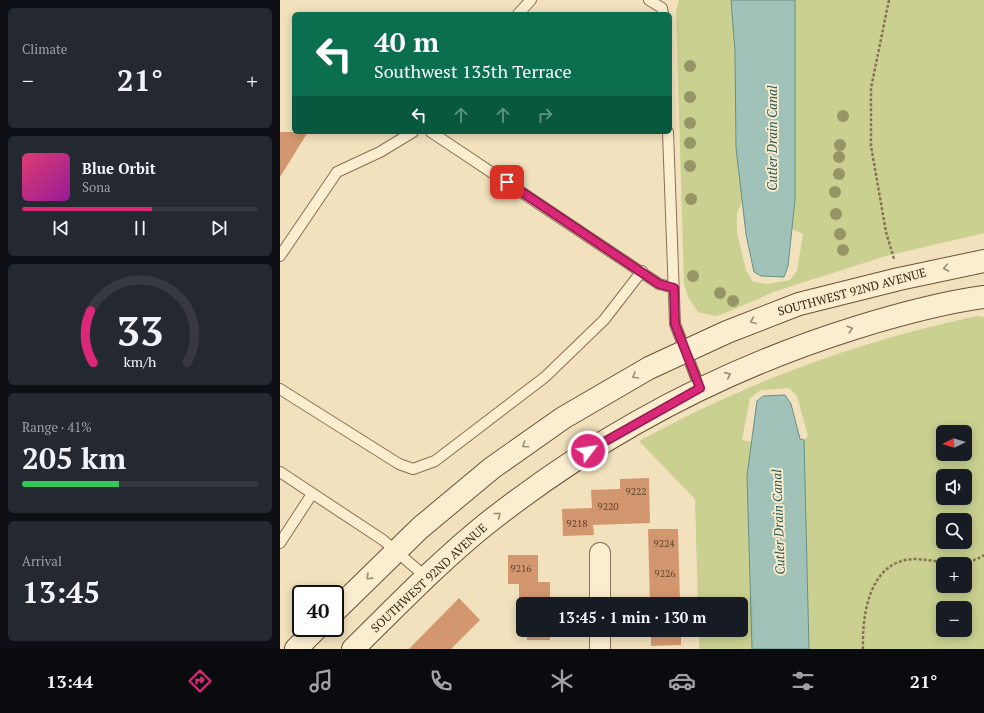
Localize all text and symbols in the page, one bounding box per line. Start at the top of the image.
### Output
text: 40 m [374,23,439,60]
icon: left [308,28,360,80]
text: Climate [22,40,67,58]
text: Southwest 135th Terrace [374,59,571,83]
text: 21° [117,60,163,100]
text: − [22,66,34,95]
text: + [246,66,258,95]
water label: Cutler Drain Canal [763,85,781,191]
icon: left [408,104,430,126]
icon: ahead [450,104,472,126]
icon: ahead [492,104,514,126]
icon: right [534,104,556,126]
text: Blue Orbit [82,158,156,178]
pin [490,165,524,199]
icon: arrive [496,171,518,193]
text: Sona [82,178,110,196]
icon: previous [50,217,72,239]
icon: pause [129,217,151,239]
icon: next [208,217,230,239]
one-way arrow [943,263,949,272]
street label: SOUTHWEST 92ND AVENUE [776,264,928,319]
text: 33 [116,302,164,357]
one-way arrow [750,316,758,324]
one-way arrow [846,325,853,334]
text: km/h [124,351,157,370]
one-way arrow [632,371,639,378]
one-way arrow [724,372,731,380]
text: Range · 41% [22,418,92,436]
north arrow [936,425,972,461]
map controls [936,425,972,637]
position arrow [567,430,609,472]
text: 205 km [22,438,126,478]
one-way arrow [522,440,529,448]
water label: Cutler Drain Canal [767,469,789,575]
button: sound [936,469,972,505]
house number: 9222 [625,485,647,498]
house number: 9220 [597,500,619,513]
one-way arrow [494,513,501,520]
button: search [936,513,972,549]
house number: 9218 [566,517,588,530]
street label: SOUTHWEST 92ND AVENUE [367,520,490,635]
house number: 9224 [653,537,675,550]
text: Arrival [22,552,62,570]
button: + [936,557,972,593]
house number: 9216 [510,562,532,575]
house number: 9226 [654,567,676,580]
text: 13:45 [22,572,100,612]
one-way arrow [366,572,374,580]
speed limit sign: 40 [292,585,344,637]
button: − [936,601,972,637]
text: 13:45 · 1 min · 130 m [558,607,706,627]
icon: directions [186,667,214,695]
icon: music [307,667,335,695]
icon: phone [427,667,455,695]
icon: climate [548,667,576,695]
icon: car [668,667,696,695]
icon: filters [789,667,817,695]
text: 13:44 [46,669,93,693]
text: 21° [910,669,938,693]

